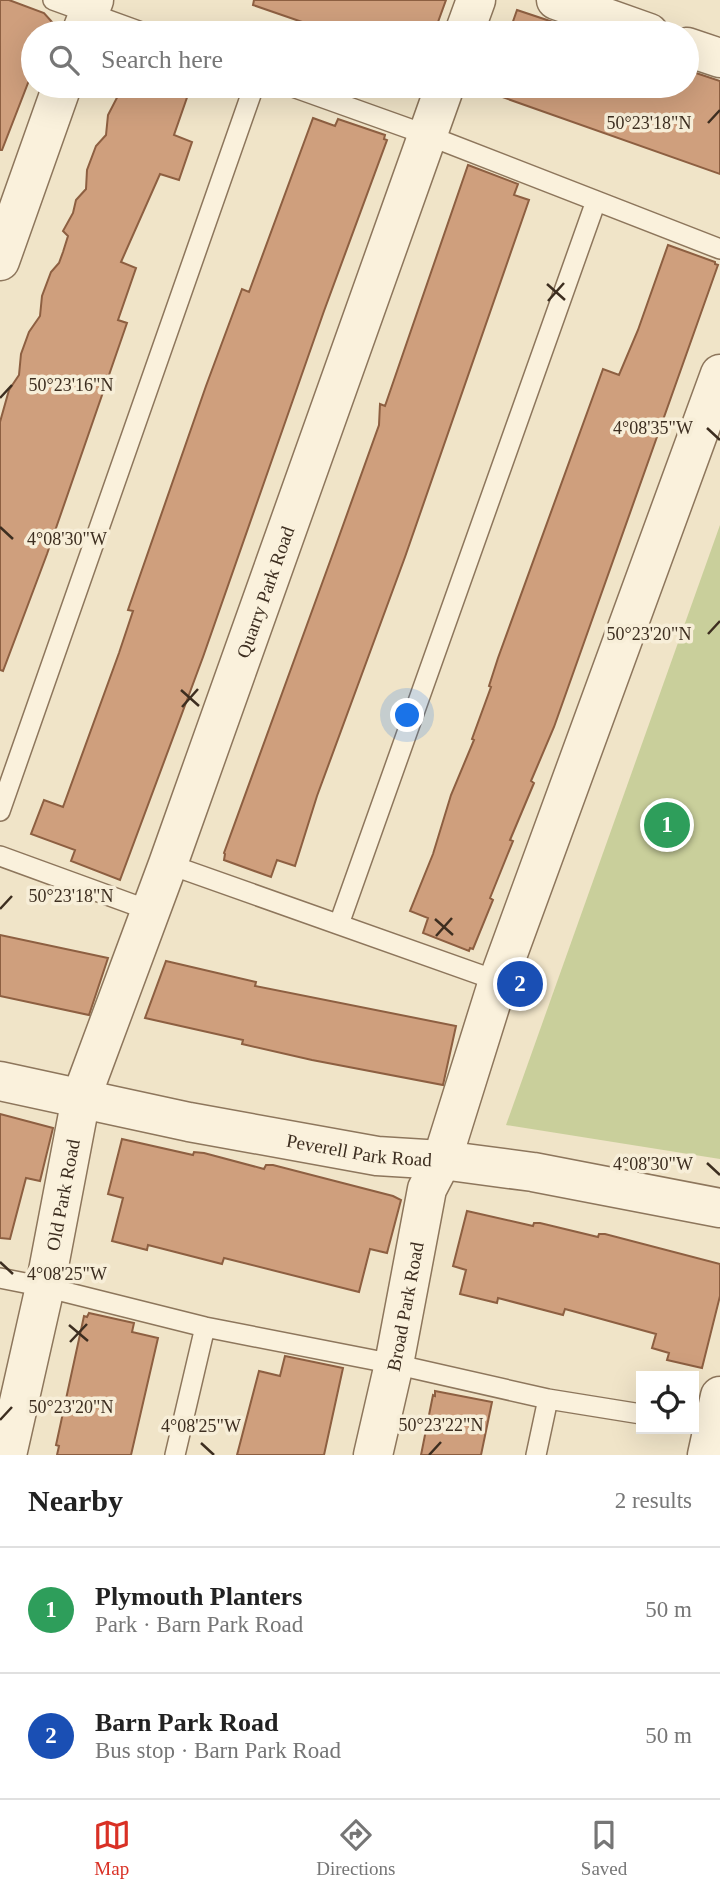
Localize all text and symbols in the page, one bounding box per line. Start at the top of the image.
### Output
search box [21,21,699,98]
icon: search [45,41,83,79]
text: Search here [101,45,223,74]
text: 50°23'18"N [607,113,691,133]
text: 50°23'16"N [29,375,113,395]
text: 4°08'35"W [613,418,693,438]
street label: Quarry Park Road [232,523,298,661]
text: 4°08'30"W [27,529,107,549]
text: 50°23'20"N [607,624,691,644]
your location [390,698,424,732]
pin: 1 [644,799,690,851]
text: 50°23'18"N [29,886,113,906]
pin: 2 [497,958,543,1010]
street label: Peverell Park Road [285,1129,433,1170]
street label: Old Park Road [42,1137,84,1252]
text: 4°08'30"W [613,1154,693,1174]
street label: Broad Park Road [382,1240,427,1373]
text: 4°08'25"W [27,1264,107,1284]
map controls [636,1371,699,1434]
button: locate [636,1371,699,1434]
text: 50°23'20"N [29,1397,113,1417]
text: 50°23'22"N [399,1415,483,1435]
text: 4°08'25"W [161,1416,241,1436]
text: Nearby [28,1484,123,1517]
text: 2 results [615,1488,692,1513]
text: Plymouth Planters [95,1582,302,1611]
text: 1 [45,1597,57,1622]
text: 50 m [645,1597,692,1622]
text: Park · Barn Park Road [95,1612,303,1637]
text: Barn Park Road [95,1708,278,1737]
text: 2 [45,1723,57,1748]
text: 50 m [645,1723,692,1748]
text: Bus stop · Barn Park Road [95,1738,341,1763]
tab: Map [93,1816,131,1880]
tab: Directions [316,1816,395,1880]
tab: Saved [581,1816,627,1880]

